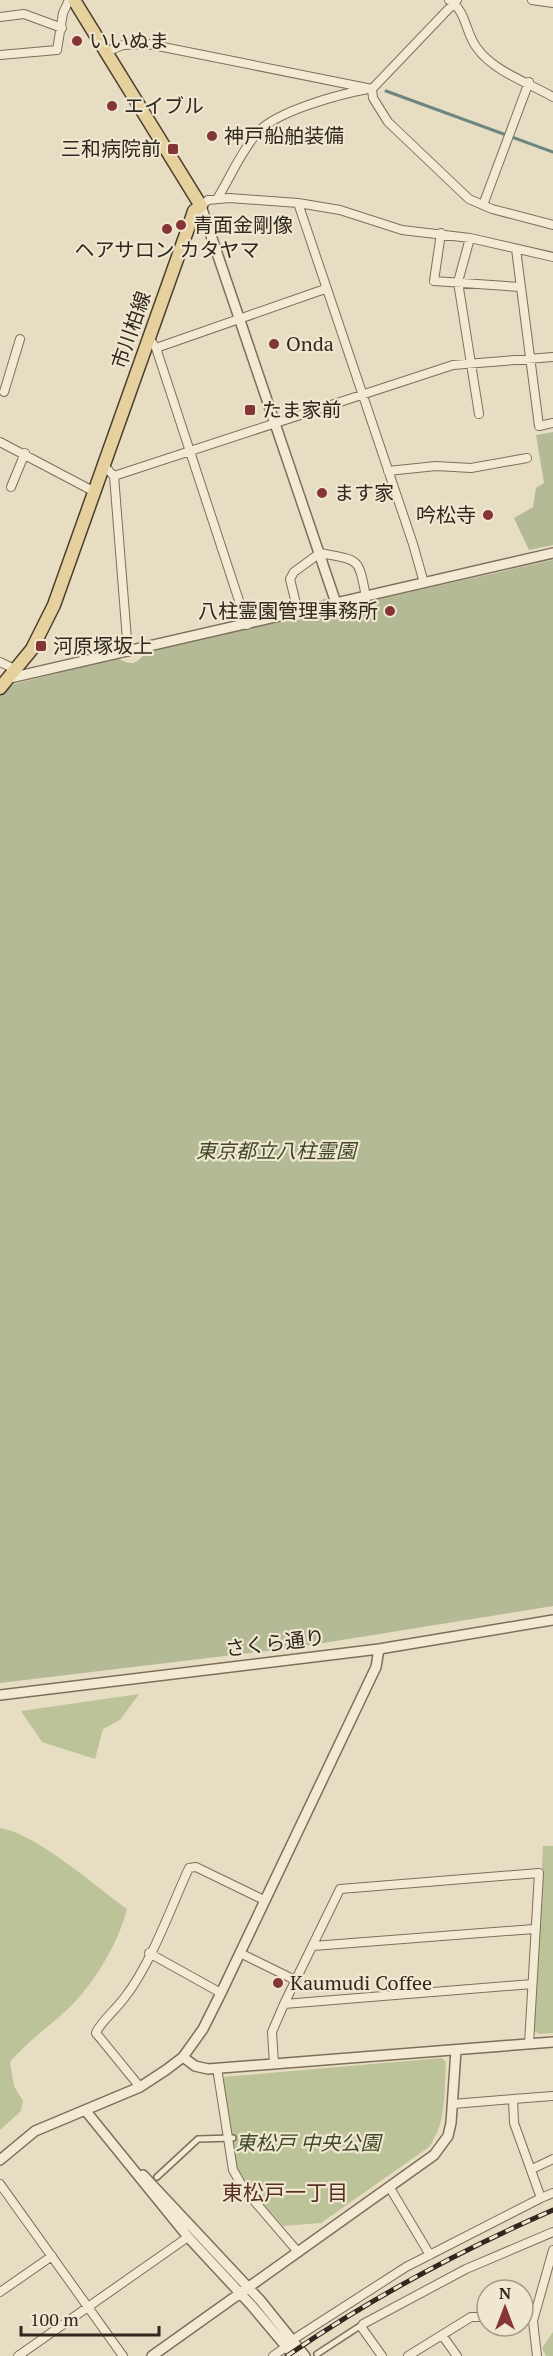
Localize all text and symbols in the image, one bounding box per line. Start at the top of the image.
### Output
place label: いいぬま [89,27,169,54]
marker: いいぬま [70,34,84,48]
place label: エイブル [124,92,204,119]
marker: エイブル [105,99,119,113]
place label: 神戸船舶装備 [224,122,344,149]
marker: 神戸船舶装備 [205,129,219,143]
place label: 三和病院前 [61,135,161,162]
marker: 三和病院前 [166,142,180,156]
place label: 青面金剛像 [193,211,293,238]
marker: 青面金剛像 [174,218,188,232]
marker: ヘアサロン カタヤマ [160,222,174,236]
place label: ヘアサロン カタヤマ [75,236,259,263]
street label: 市川柏線 [105,288,156,372]
place label: Onda [286,330,334,357]
marker: Onda [267,337,281,351]
place label: たま家前 [262,396,341,423]
marker: たま家前 [243,403,257,417]
place label: ます家 [334,479,394,506]
marker: ます家 [315,486,329,500]
place label: 吟松寺 [416,501,476,528]
marker: 吟松寺 [481,508,495,522]
place label: 八柱霊園管理事務所 [198,597,378,624]
marker: 八柱霊園管理事務所 [383,604,397,618]
place label: 河原塚坂上 [53,632,153,659]
marker: 河原塚坂上 [34,639,48,653]
park label: 東京都立八柱霊園 [196,1137,359,1164]
street label: さくら通り [224,1623,326,1662]
place label: Kaumudi Coffee [290,1969,432,1996]
marker: Kaumudi Coffee [271,1976,285,1990]
park label: 東松戸 中央公園 [236,2129,383,2156]
district label: 東松戸一丁目 [222,2178,348,2206]
north arrow [475,2278,535,2338]
text: N [499,2282,511,2304]
scale bar [21,2299,159,2337]
text: 100 m [30,2307,79,2331]

